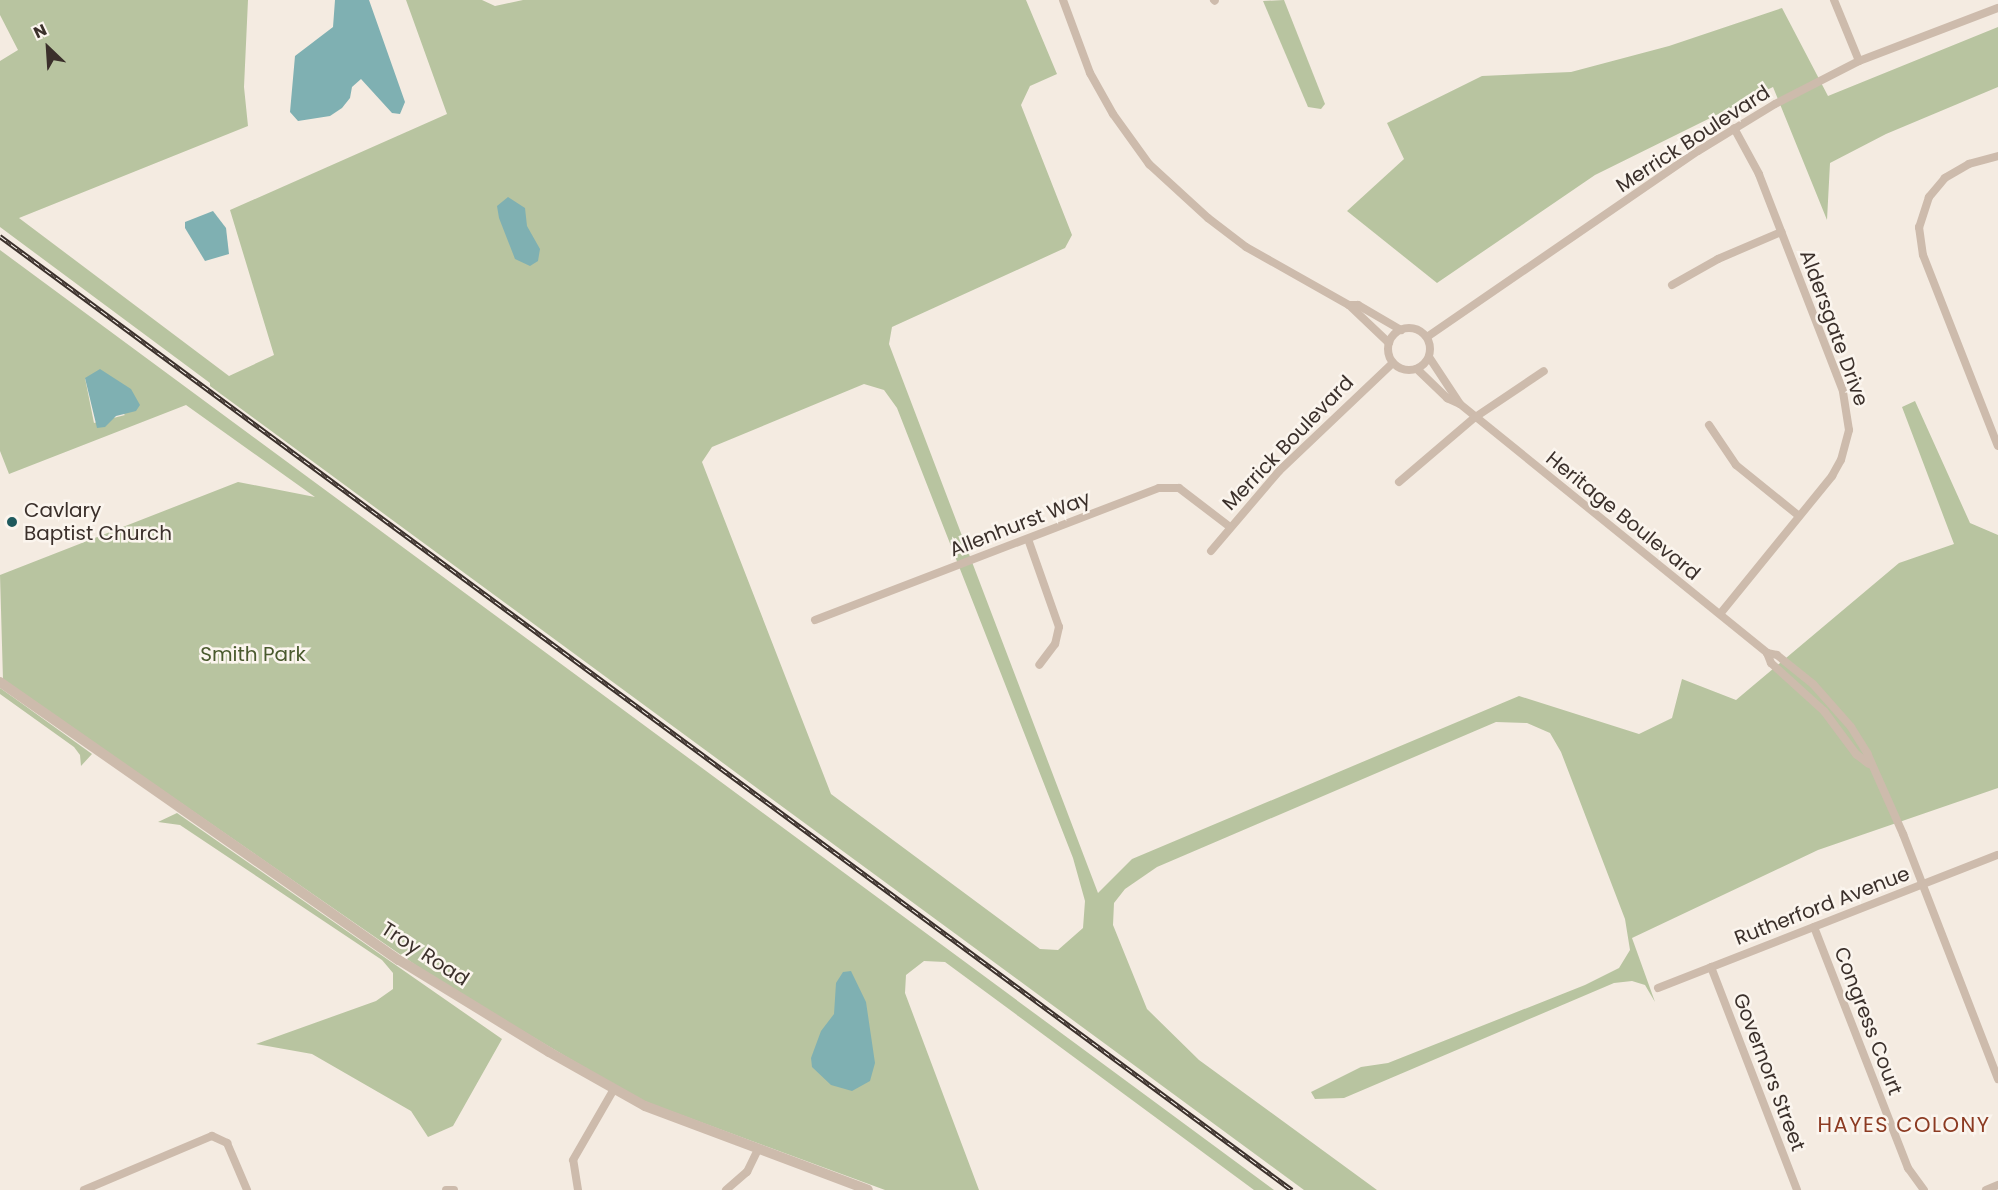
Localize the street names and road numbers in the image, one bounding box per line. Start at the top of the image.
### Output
street label: Merrick Boulevard [1612,80,1774,198]
street label: Aldersgate Drive [1795,247,1873,409]
street label: Merrick Boulevard [1217,371,1359,515]
street label: Heritage Boulevard [1541,446,1705,586]
street label: Allenhurst Way [946,486,1094,562]
street label: Rutherford Avenue [1731,862,1913,950]
street label: Troy Road [377,917,473,991]
street label: Congress Court [1829,944,1907,1098]
street label: Governors Street [1728,990,1810,1154]

